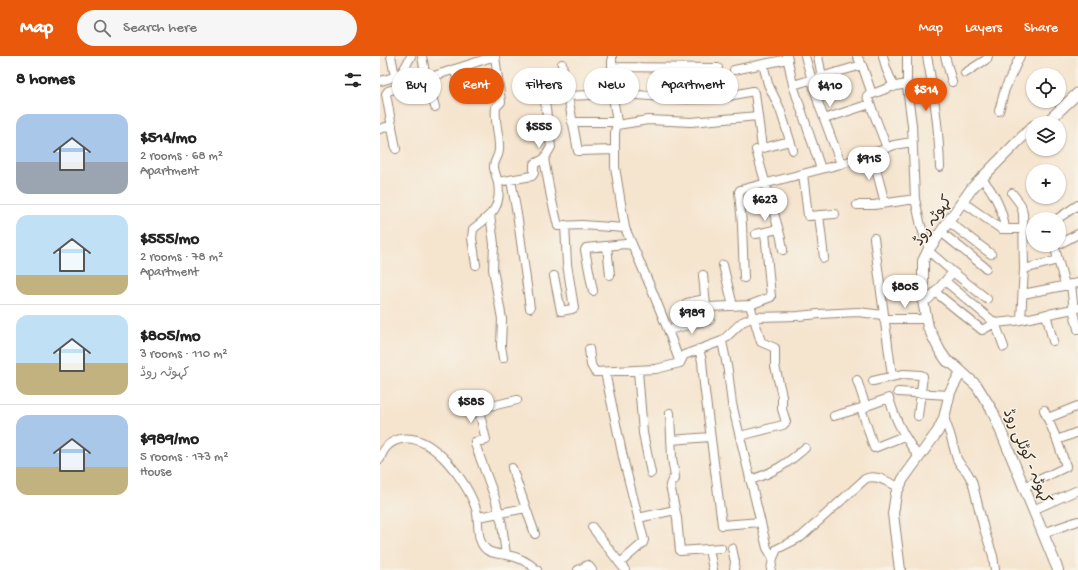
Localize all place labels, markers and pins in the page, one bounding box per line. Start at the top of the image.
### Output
pin: $410 [806,74,854,108]
pin: $514 [902,78,950,112]
pin: $555 [515,115,563,149]
pin: $915 [845,147,893,181]
pin: $623 [741,188,789,222]
pin: $805 [881,275,929,309]
pin: $989 [668,301,716,335]
pin: $585 [447,390,495,424]

